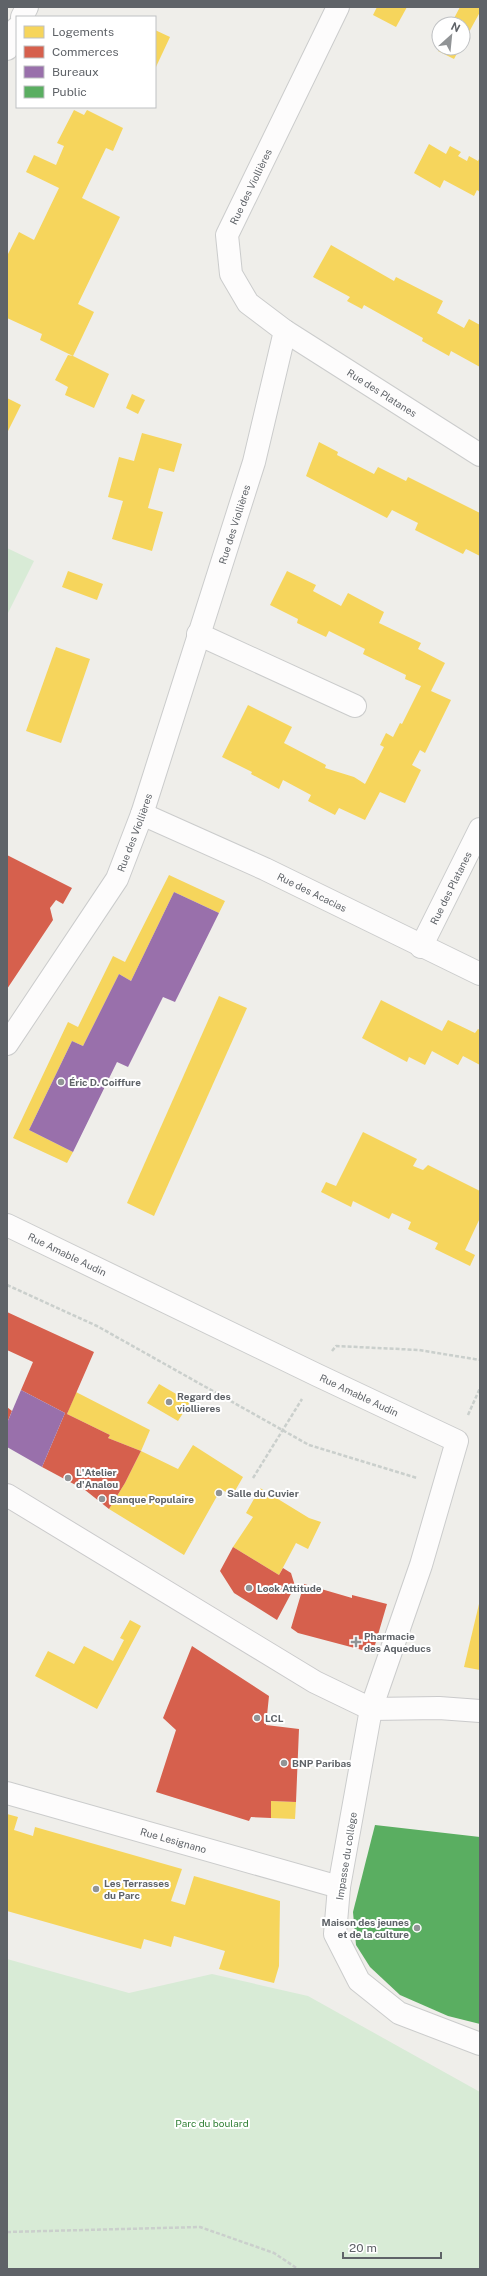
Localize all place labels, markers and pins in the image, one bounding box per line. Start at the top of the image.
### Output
place label: Éric D. Coiffure [69,1076,141,1088]
marker: Éric D. Coiffure [56,1077,66,1087]
place label: Regard des viollieres [177,1390,231,1414]
marker: Regard des viollieres [164,1397,174,1407]
place label: L'Atelier d'Analou [76,1466,118,1490]
marker: L'Atelier d'Analou [63,1473,73,1483]
place label: Salle du Cuvier [227,1487,299,1499]
marker: Salle du Cuvier [214,1488,224,1498]
place label: Banque Populaire [110,1493,194,1505]
marker: Banque Populaire [97,1494,107,1504]
place label: Look Attitude [257,1582,322,1594]
marker: Look Attitude [244,1583,254,1593]
place label: Pharmacie des Aqueducs [364,1630,431,1654]
marker: Pharmacie des Aqueducs [351,1637,361,1647]
place label: LCL [265,1712,284,1724]
marker: LCL [252,1713,262,1723]
place label: BNP Paribas [292,1757,351,1769]
marker: BNP Paribas [279,1758,289,1768]
place label: Les Terrasses du Parc [104,1877,169,1901]
marker: Les Terrasses du Parc [91,1884,101,1894]
place label: Maison des jeunes et de la culture [322,1916,409,1940]
marker: Maison des jeunes et de la culture [412,1923,422,1933]

